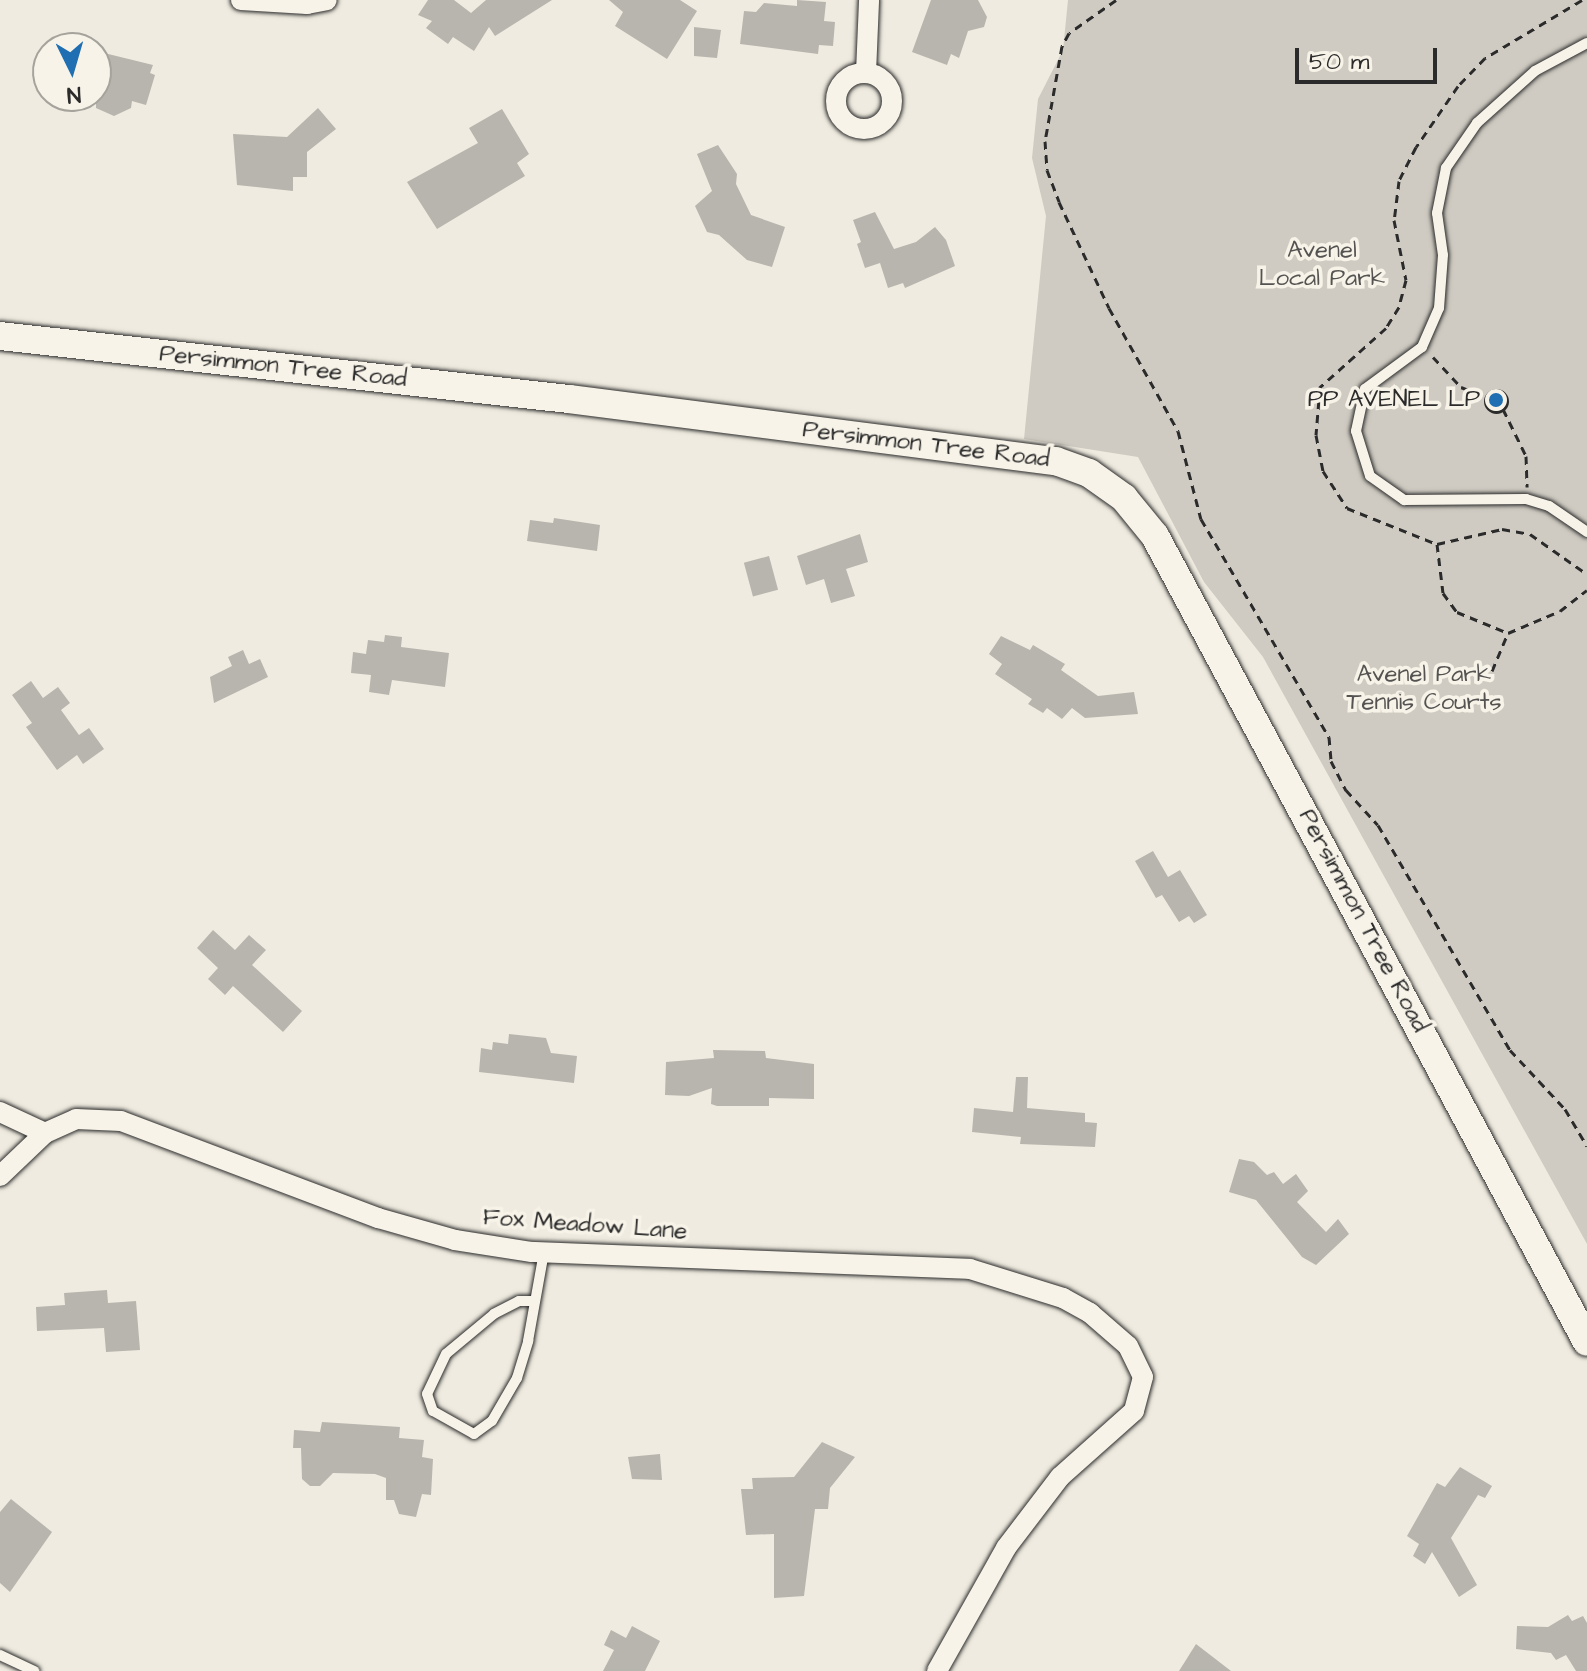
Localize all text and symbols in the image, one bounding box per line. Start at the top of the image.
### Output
north arrow [32,32,112,112]
scale bar [1299,32,1441,82]
text: 50 m [1309,45,1369,79]
text: N [66,78,82,110]
park label: Avenel Local Park [1259,237,1385,293]
street label: Persimmon Tree Road [158,340,408,394]
place label: PP AVENEL LP [1308,386,1480,414]
marker: PP AVENEL LP [1487,391,1505,409]
street label: Persimmon Tree Road [801,416,1051,474]
park label: Avenel Park Tennis Courts [1347,661,1501,717]
street label: Persimmon Tree Road [1292,804,1434,1038]
street label: Fox Meadow Lane [482,1203,688,1247]

